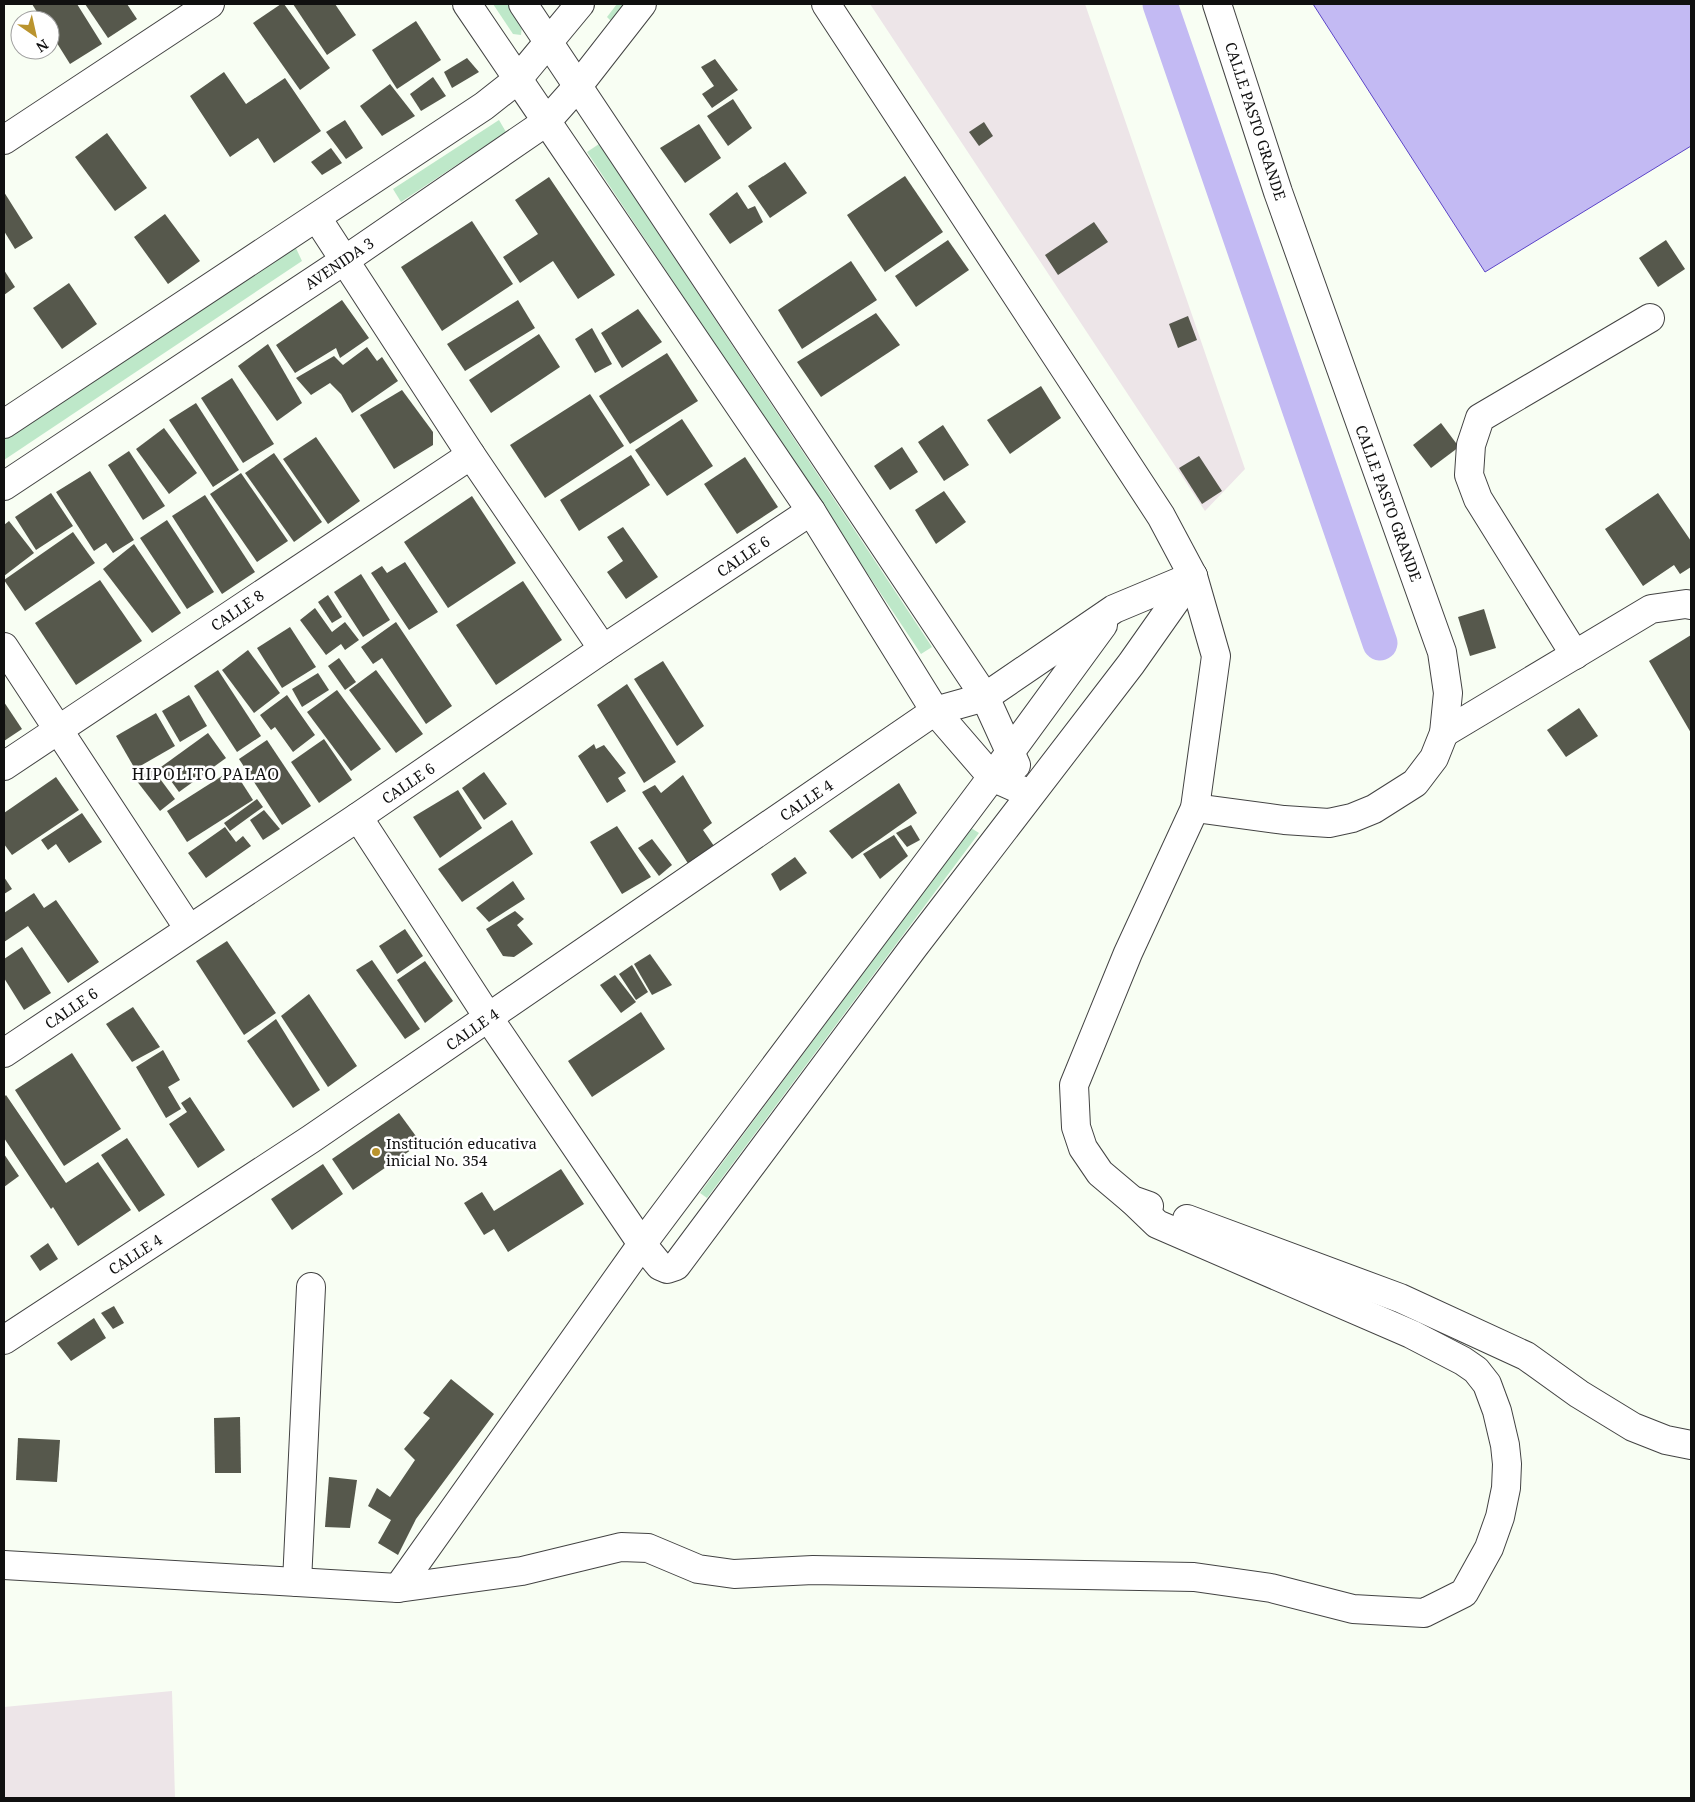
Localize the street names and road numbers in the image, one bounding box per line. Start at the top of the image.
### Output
street label: CALLE PASTO GRANDE [1221,39,1291,203]
street label: AVENIDA 3 [301,233,377,293]
street label: CALLE PASTO GRANDE [1351,422,1427,584]
street label: CALLE 6 [712,531,774,581]
street label: CALLE 8 [206,585,268,635]
street label: CALLE 6 [377,758,439,808]
street label: CALLE 4 [775,775,837,825]
street label: CALLE 6 [40,983,102,1033]
street label: CALLE 4 [442,1003,503,1054]
street label: CALLE 4 [104,1229,166,1279]

